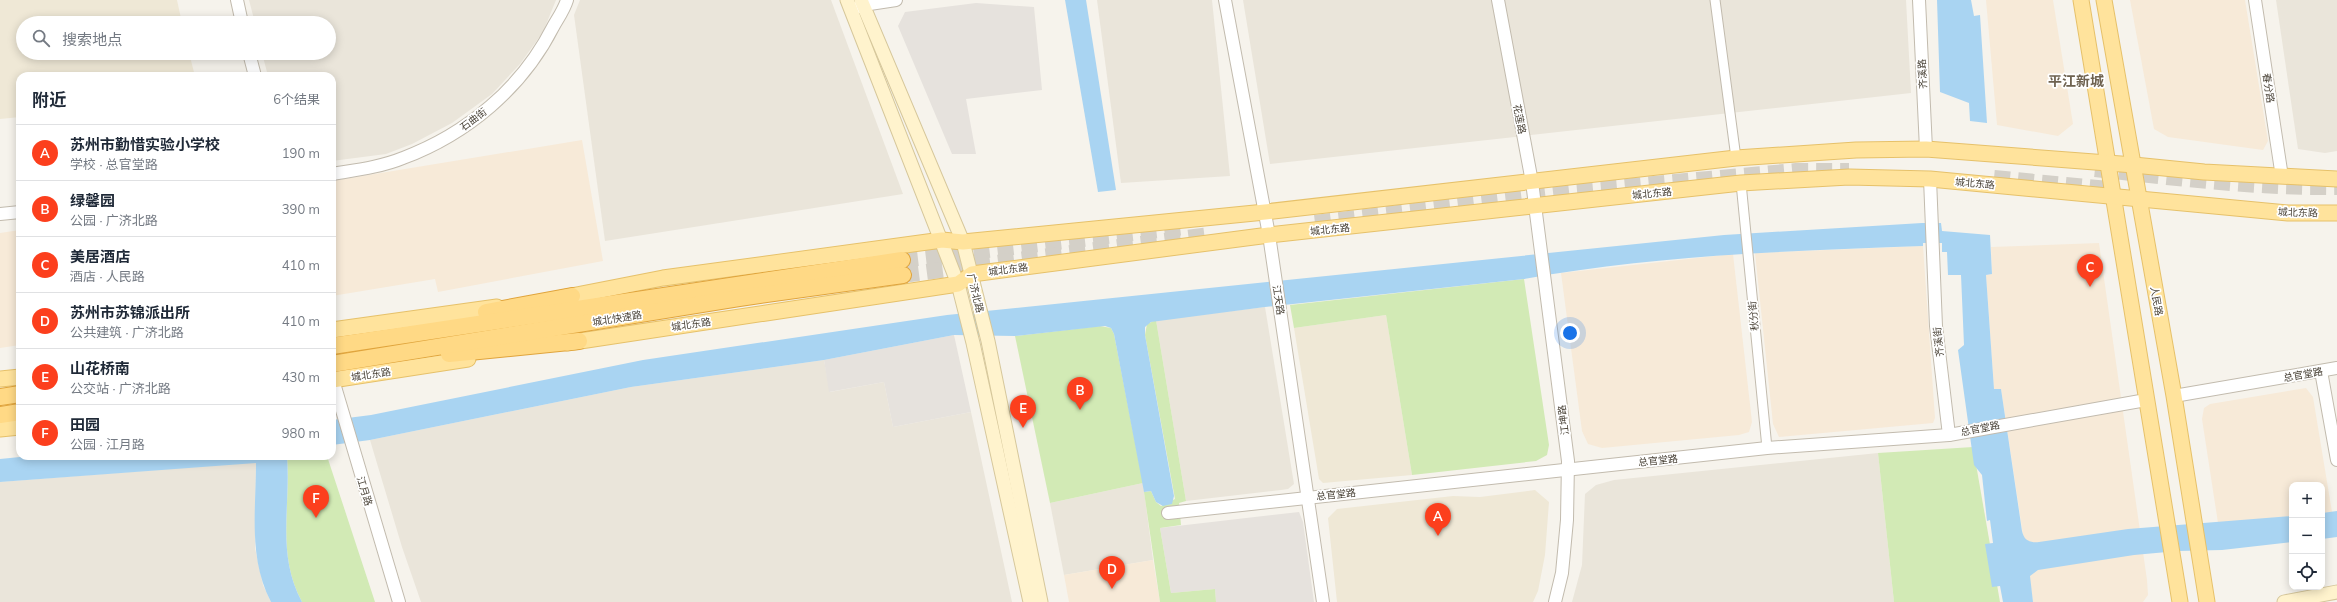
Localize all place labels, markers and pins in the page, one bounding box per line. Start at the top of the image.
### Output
pin: C [2077,254,2103,287]
pin: B [1067,377,1093,410]
pin: E [1010,395,1036,428]
pin: F [303,485,329,518]
pin: A [1425,503,1451,536]
pin: D [1099,556,1125,589]

